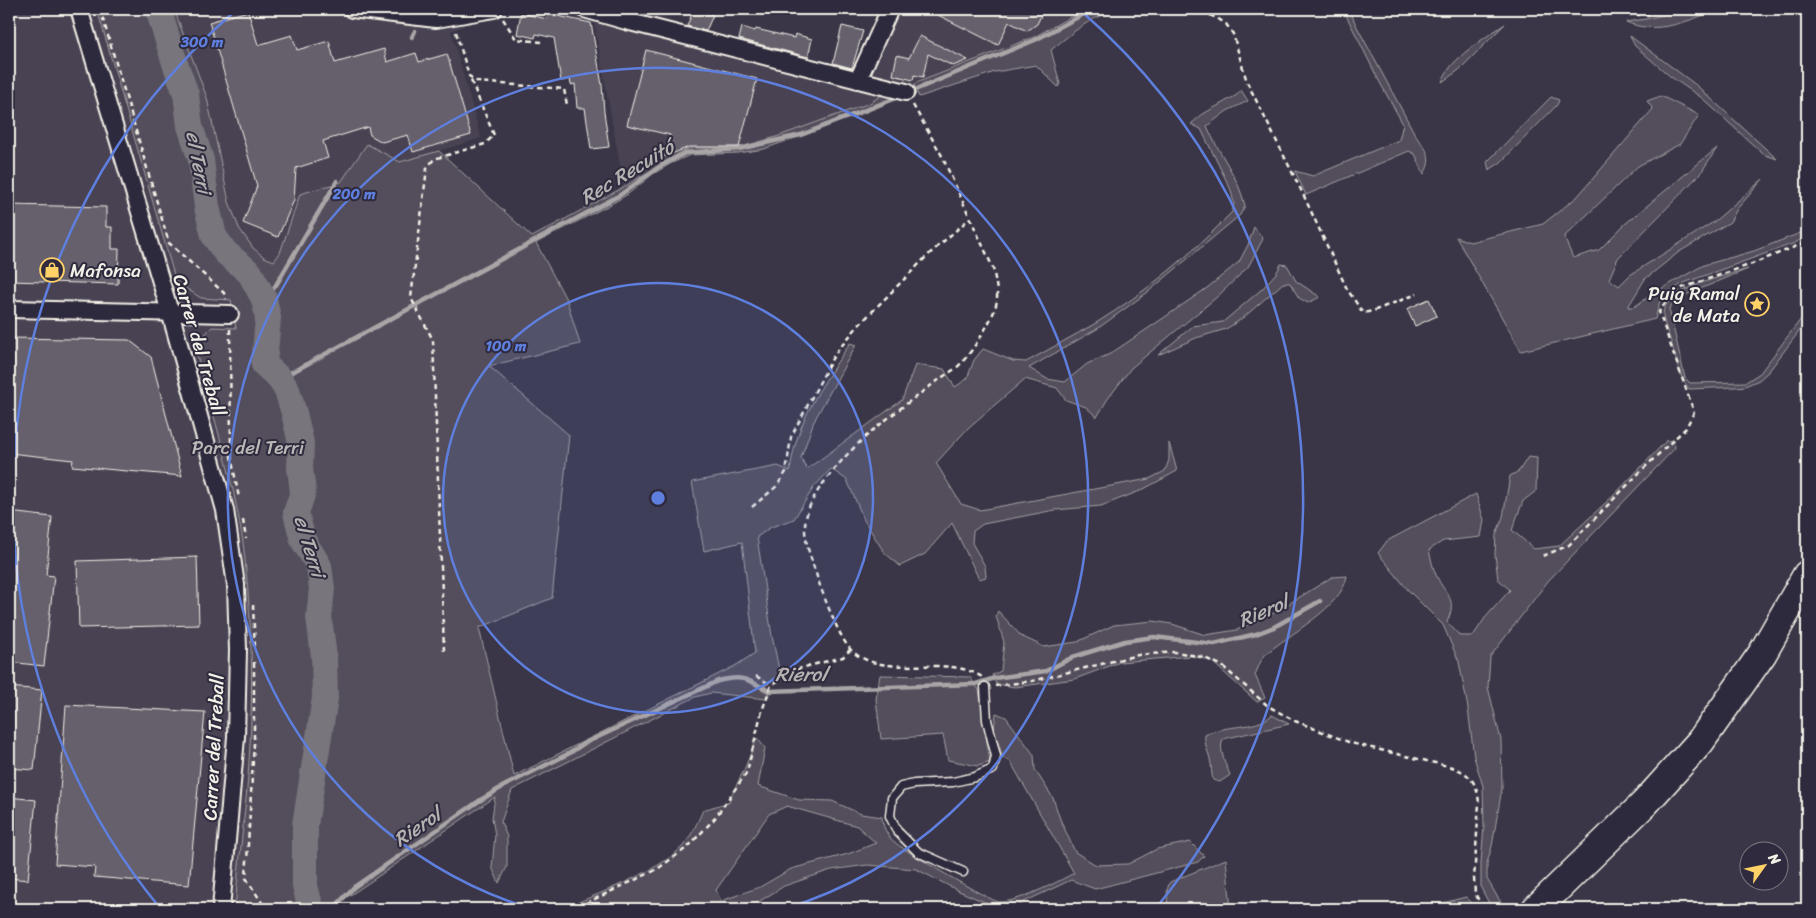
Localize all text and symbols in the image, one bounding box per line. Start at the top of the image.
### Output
text: 300 m [180,29,224,55]
water label: el Terri [175,128,222,200]
water label: Rec Recuitó [573,129,684,214]
text: 200 m [331,181,376,207]
place label: Mafonsa [70,254,141,287]
shop icon: Mafonsa [39,257,65,283]
street label: Carrer del Treball [163,270,236,421]
place label: Puig Ramal de Mata [1648,277,1741,332]
place icon: Puig Ramal de Mata [1744,291,1770,317]
text: 100 m [486,333,527,359]
park label: Parc del Terri [192,431,305,464]
centre of rings [649,489,667,507]
water label: el Terri [284,511,336,585]
water label: Rierol [1233,584,1298,638]
water label: Rierol [775,657,831,692]
street label: Carrer del Treball [193,672,234,821]
water label: Rierol [386,796,452,856]
north arrow [1738,840,1788,890]
text: N [1761,847,1788,870]

